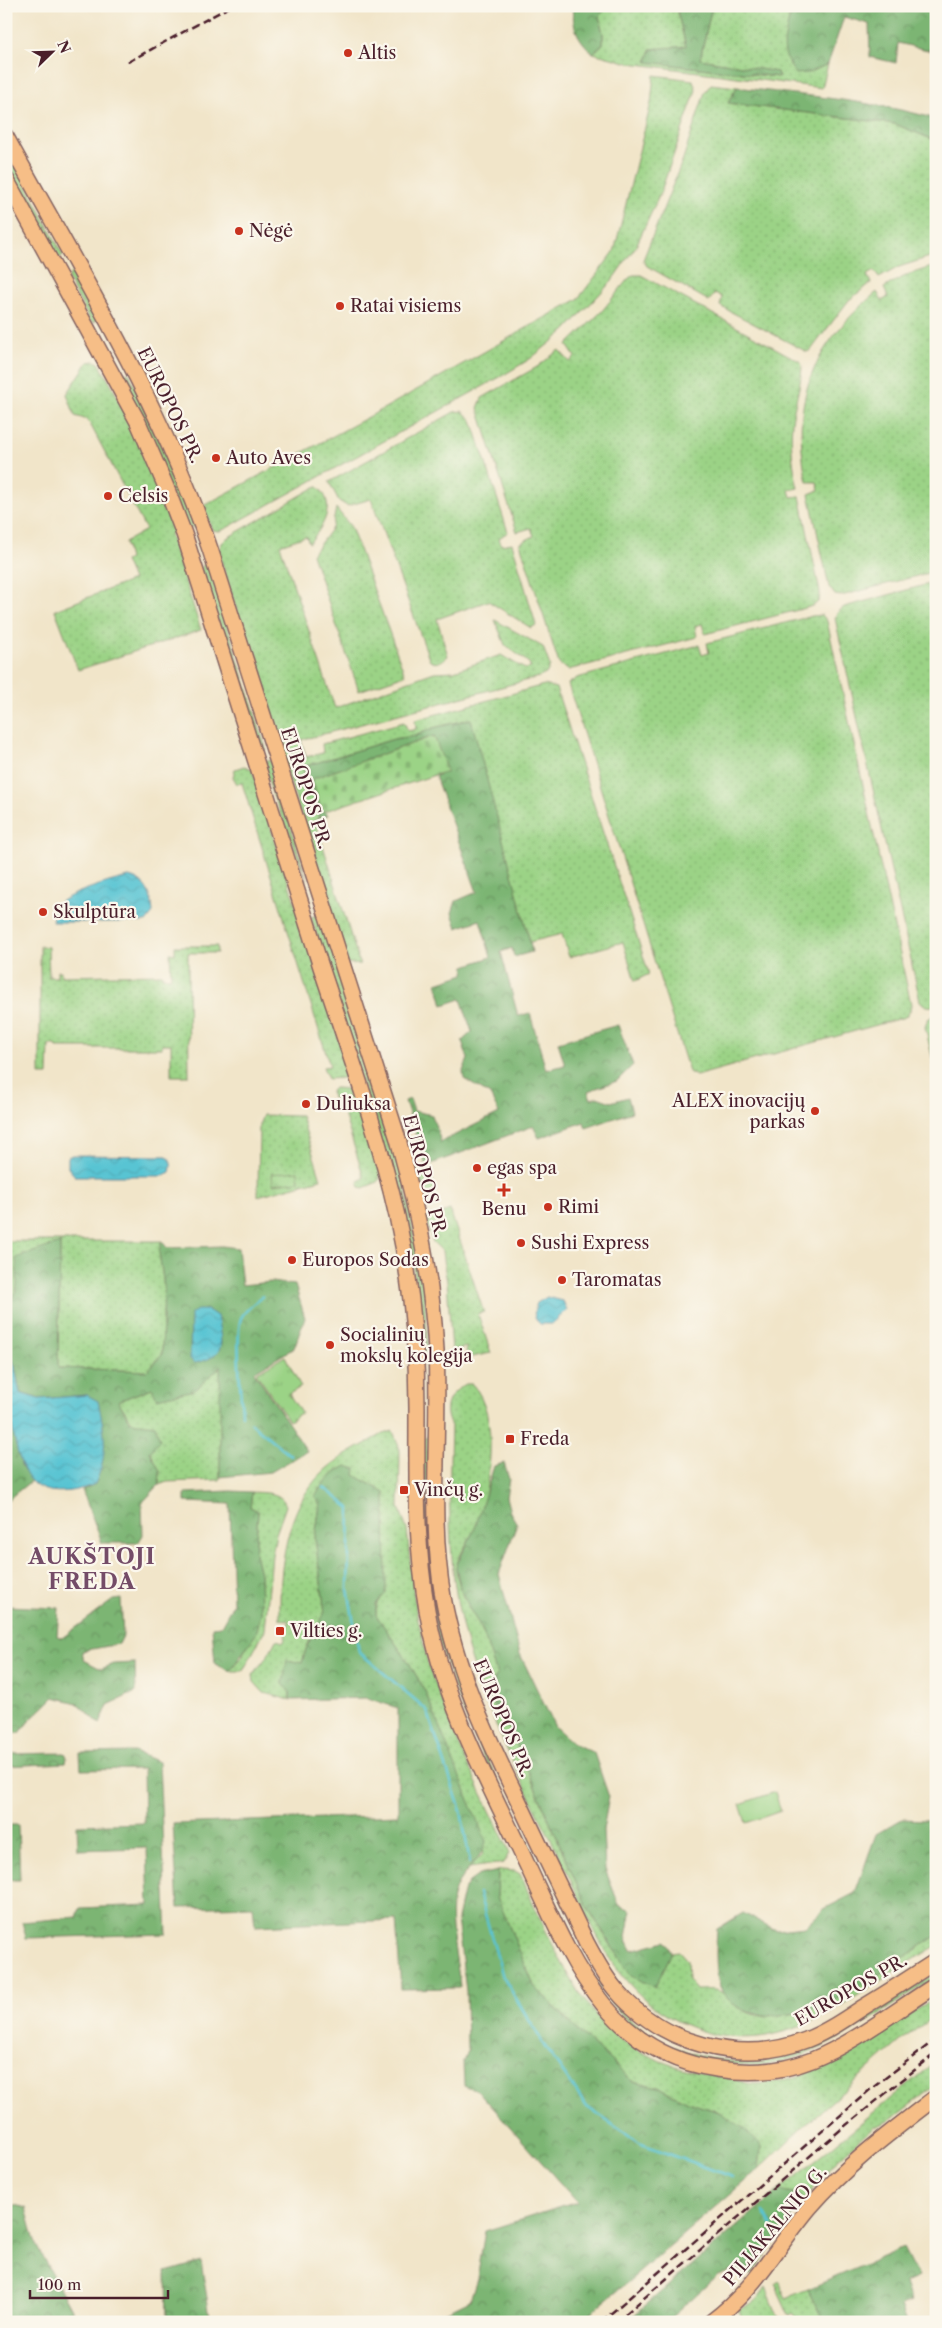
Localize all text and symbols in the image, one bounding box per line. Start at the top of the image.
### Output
north arrow [28,28,78,78]
text: N [53,38,75,56]
place label: Altis [357,42,396,64]
marker: Altis [342,47,354,59]
place label: Nėgė [249,220,293,242]
marker: Nėgė [233,225,245,237]
place label: Ratai visiems [350,295,461,317]
marker: Ratai visiems [334,300,346,312]
street label: EUROPOS PR. [132,343,208,467]
place label: Auto Aves [225,447,311,469]
marker: Auto Aves [210,452,222,464]
place label: Celsis [118,485,168,507]
marker: Celsis [102,490,114,502]
street label: EUROPOS PR. [276,725,336,851]
place label: Skulptūra [53,901,136,923]
marker: Skulptūra [37,906,49,918]
place label: ALEX inovacijų parkas [671,1090,805,1133]
place label: Duliuksa [316,1093,392,1115]
marker: Duliuksa [300,1098,312,1110]
marker: ALEX inovacijų parkas [809,1105,821,1117]
street label: EUROPOS PR. [398,1112,452,1240]
place label: egas spa [487,1157,558,1179]
marker: egas spa [471,1162,483,1174]
marker: Benu [498,1184,510,1196]
place label: Rimi [558,1196,599,1218]
place label: Benu [481,1198,527,1220]
marker: Rimi [542,1201,554,1213]
place label: Sushi Express [531,1232,649,1254]
marker: Sushi Express [515,1237,527,1249]
place label: Europos Sodas [302,1249,429,1271]
marker: Europos Sodas [286,1254,298,1266]
place label: Taromatas [572,1269,662,1291]
marker: Taromatas [556,1274,568,1286]
place label: Socialinių mokslų kolegija [340,1324,473,1367]
marker: Socialinių mokslų kolegija [324,1339,336,1351]
place label: Freda [520,1428,570,1450]
marker: Freda [504,1433,516,1445]
place label: Vinčų g. [413,1479,483,1501]
marker: Vinčų g. [398,1484,410,1496]
district label: AUKŠTOJI FREDA [27,1542,156,1595]
place label: Vilties g. [289,1620,363,1642]
marker: Vilties g. [274,1625,286,1637]
street label: EUROPOS PR. [468,1656,538,1780]
street label: EUROPOS PR. [791,1949,911,2031]
street label: PILIAKALNIO G. [718,2162,832,2290]
scale bar [30,2268,168,2300]
text: 100 m [38,2275,81,2294]

